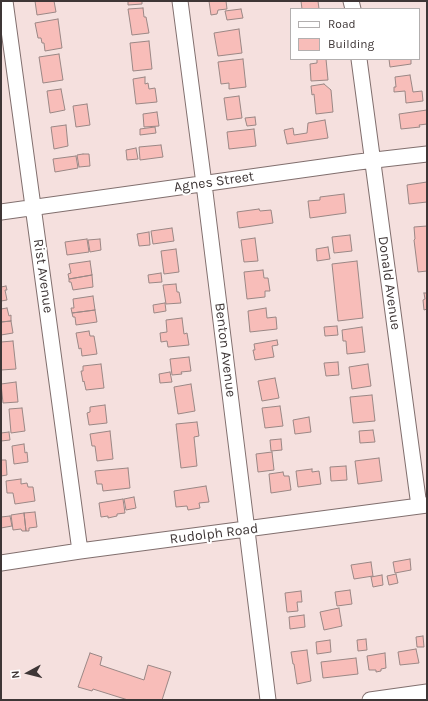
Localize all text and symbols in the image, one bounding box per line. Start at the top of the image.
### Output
legend [290,8,420,60]
text: Road [328,17,356,31]
text: Building [328,37,374,51]
street label: Agnes Street [173,168,255,196]
street label: Donald Avenue [374,235,404,331]
street label: Rist Avenue [29,238,57,314]
street label: Benton Avenue [211,302,239,398]
street label: Rudolph Road [169,520,259,548]
north arrow [8,653,48,693]
text: N [9,670,23,679]

